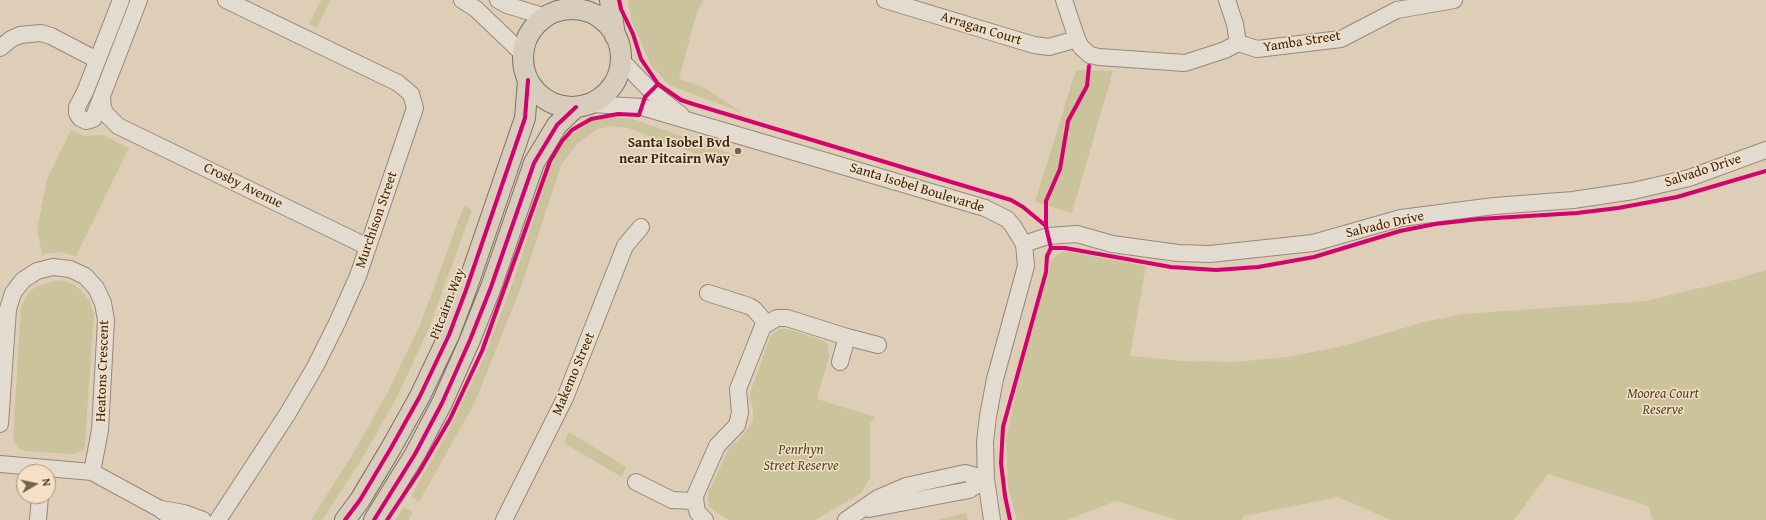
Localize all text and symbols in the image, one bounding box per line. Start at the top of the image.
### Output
street label: Arragan Court [938,9,1024,49]
street label: Yamba Street [1262,28,1342,56]
place label: Santa Isobel Bvd near Pitcairn Way [619,135,730,168]
marker: Santa Isobel Bvd near Pitcairn Way [733,146,743,156]
street label: Salvado Drive [1662,151,1744,191]
street label: Crosby Avenue [201,160,285,212]
street label: Santa Isobel Boulevarde [848,160,986,216]
street label: Murchison Street [353,169,401,271]
street label: Salvado Drive [1344,208,1426,242]
street label: Pitcairn Way [427,266,469,342]
street label: Heatons Crescent [93,320,113,422]
street label: Makemo Street [549,330,599,418]
park label: Moorea Court Reserve [1627,386,1699,418]
park label: Penrhyn Street Reserve [763,442,839,474]
north arrow [16,464,56,504]
text: N [38,477,55,487]

